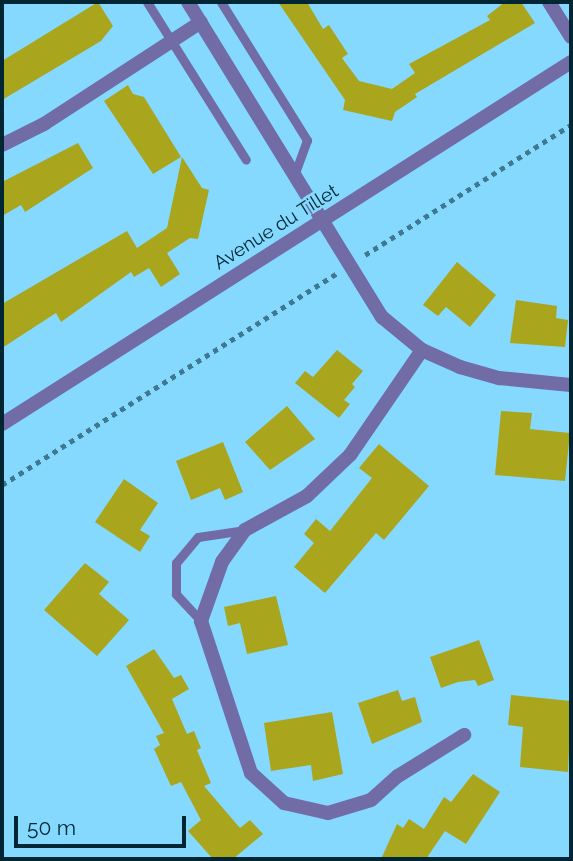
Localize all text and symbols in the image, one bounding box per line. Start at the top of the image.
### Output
street label: Avenue du Tillet [209,179,343,275]
scale bar [18,802,189,846]
text: 50 m [27,815,76,840]

